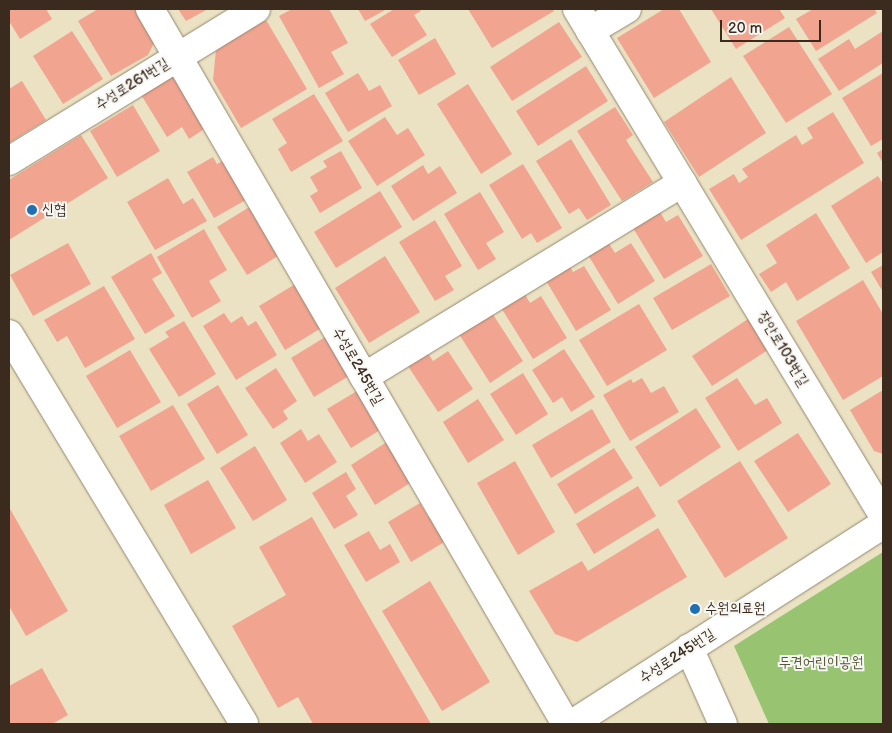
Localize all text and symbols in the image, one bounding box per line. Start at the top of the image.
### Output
scale bar [722,10,823,42]
text: 20 m [728,19,762,38]
street label: 수성로261번길 [92,54,172,114]
place label: 신협 [42,201,66,219]
marker: 신협 [26,204,38,216]
street label: 장안로103번길 [754,308,812,390]
street label: 수성로245번길 [329,324,387,408]
place label: 수원의료원 [705,600,765,618]
marker: 수원의료원 [689,603,701,615]
street label: 수성로245번길 [636,625,718,687]
park label: 두견어린이공원 [779,654,863,672]

